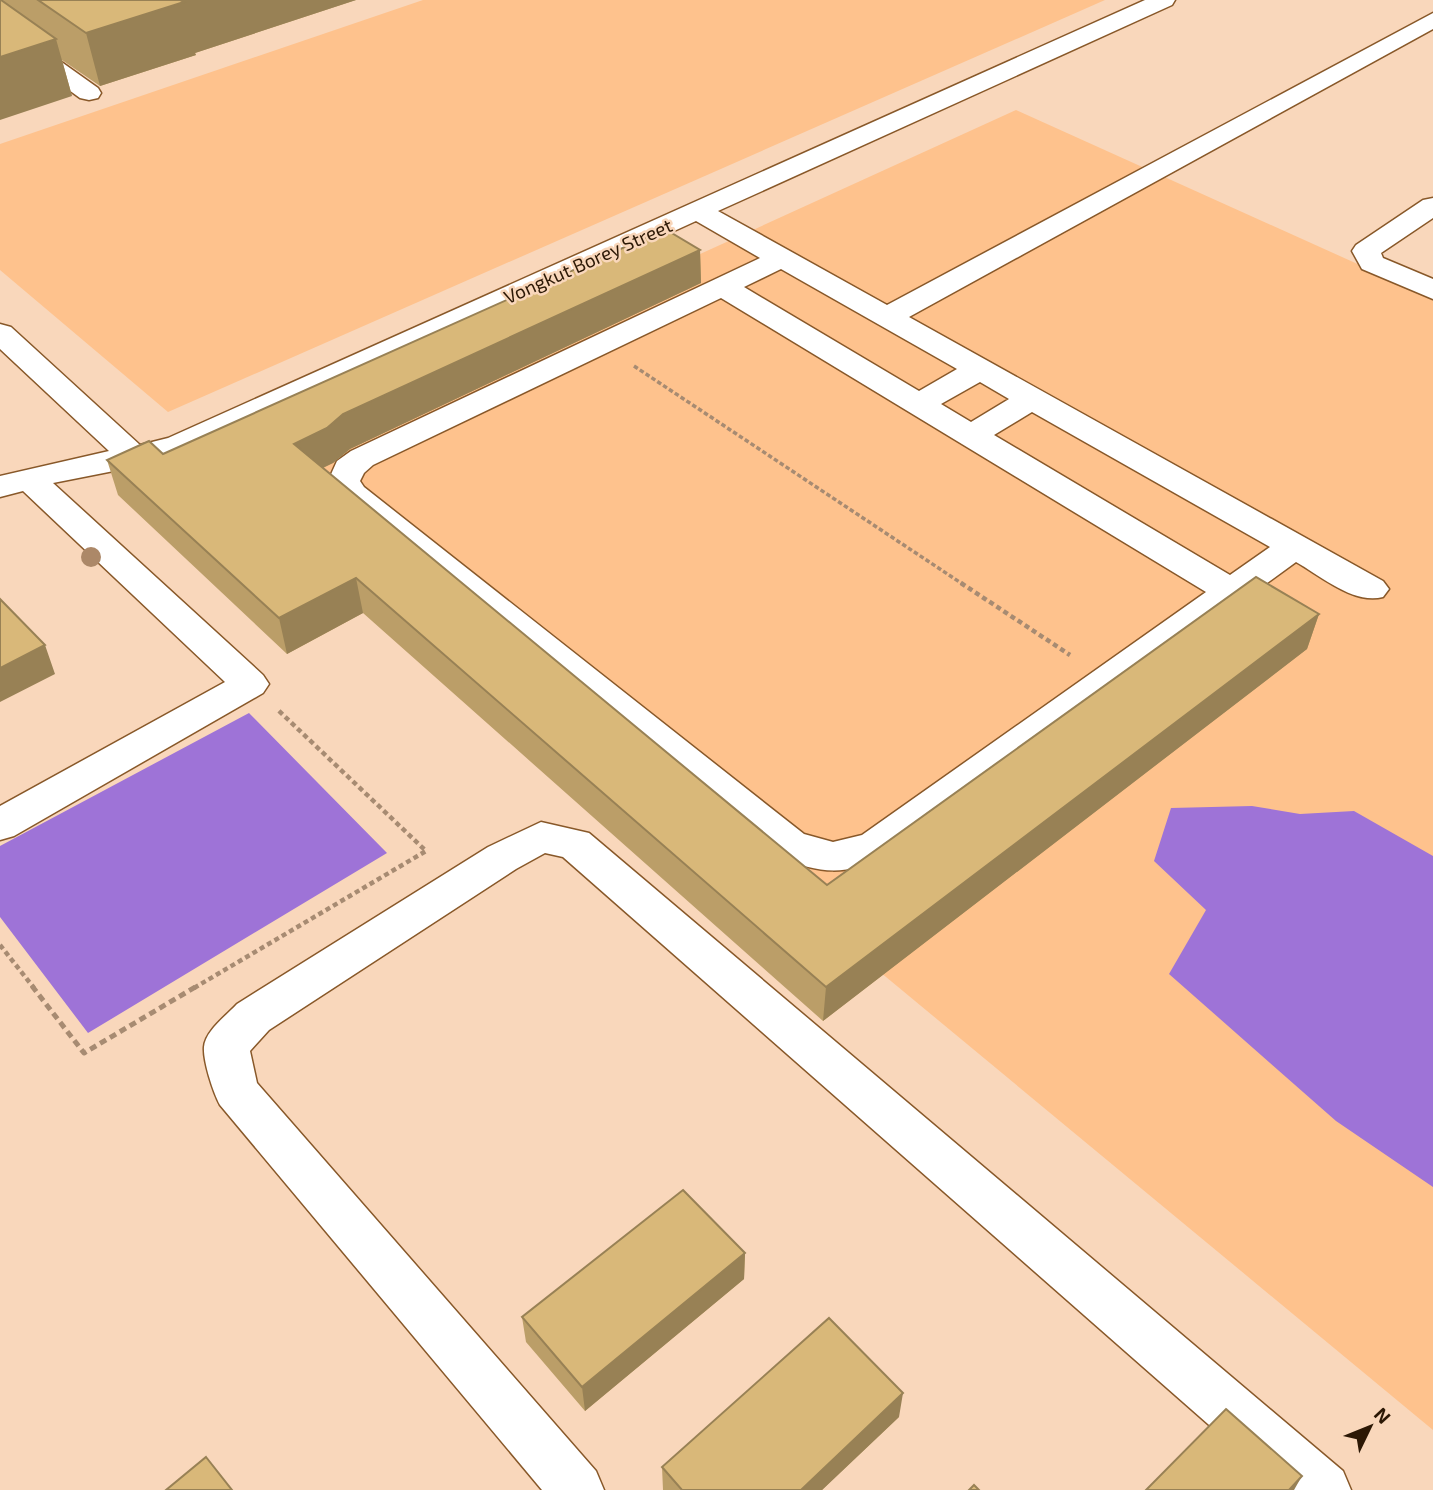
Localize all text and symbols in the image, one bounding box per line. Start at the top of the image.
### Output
street label: Vongkut Borey Street [500,213,676,308]
north arrow [1335,1392,1405,1462]
text: N [1370,1402,1396,1428]

